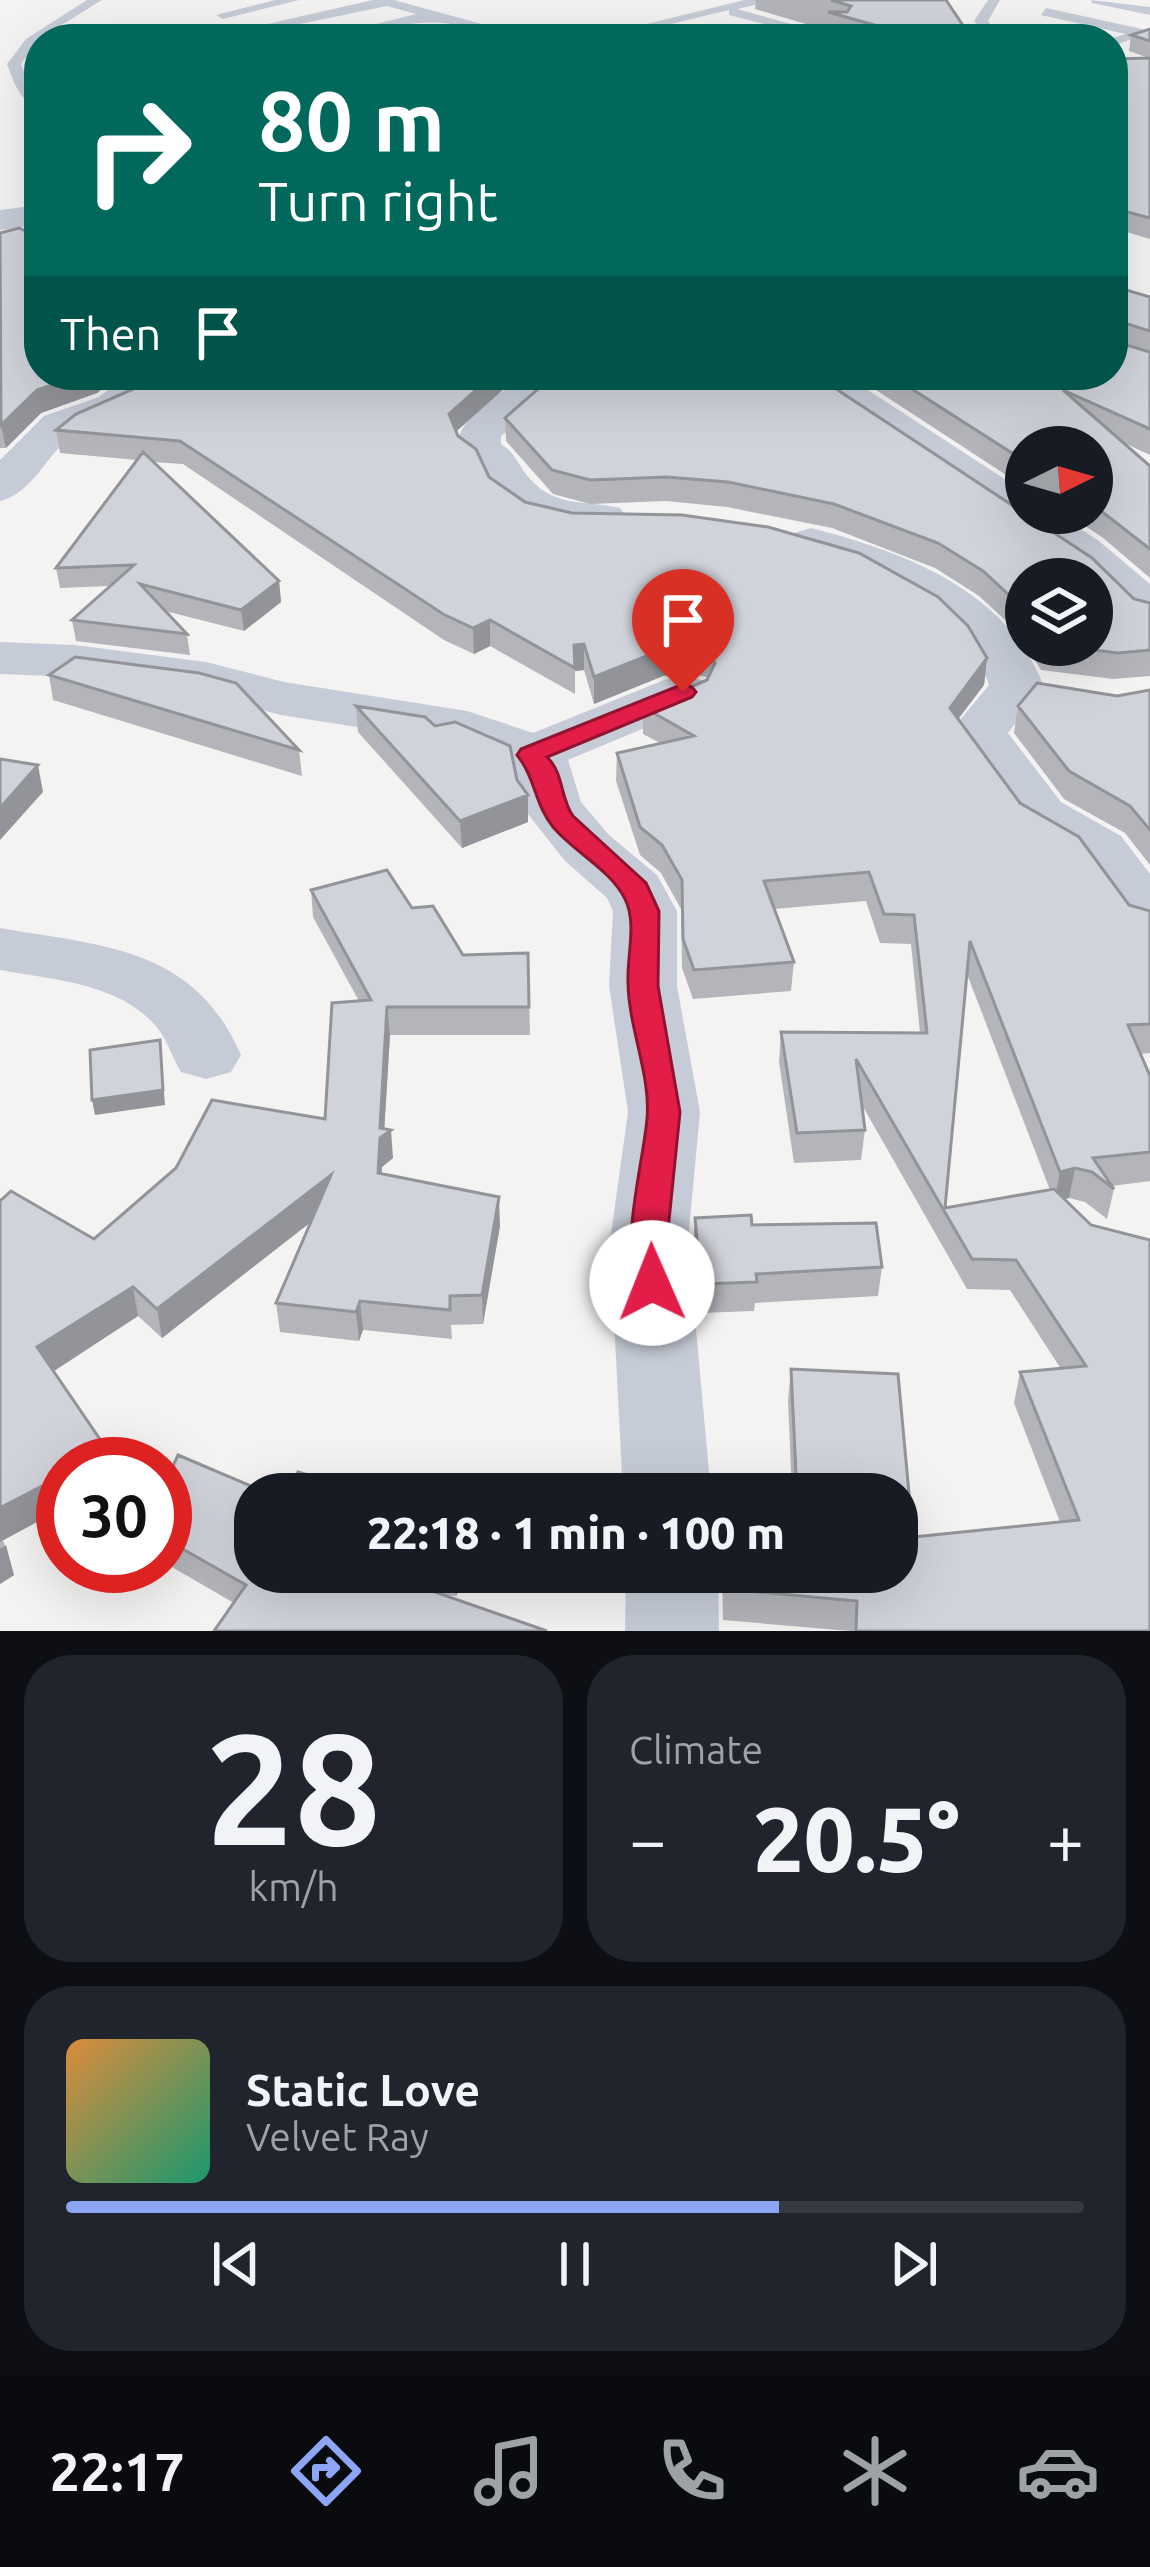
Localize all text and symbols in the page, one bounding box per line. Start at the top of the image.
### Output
icon: right [60,72,216,228]
text: 80 m [258,73,445,167]
text: Turn right [258,171,498,231]
icon: arrive [185,300,251,366]
text: Then [60,308,161,359]
north arrow [1005,426,1113,534]
map controls [1005,426,1113,666]
button: layers [1005,558,1113,666]
pin [632,569,734,692]
icon: arrive [650,587,716,653]
position arrow [589,1220,715,1346]
speed limit sign: 30 [36,1437,192,1593]
text: 22:18 · 1 min · 100 m [367,1507,785,1558]
text: 28 [206,1700,381,1874]
text: Climate [629,1728,763,1771]
text: 20.5° [753,1788,960,1889]
text: − [629,1802,666,1876]
text: + [1047,1802,1084,1876]
text: km/h [248,1865,339,1908]
text: Static Love [246,2064,480,2115]
text: Velvet Ray [246,2115,429,2158]
icon: previous [203,2231,269,2297]
icon: pause [542,2231,608,2297]
icon: next [881,2231,947,2297]
icon: directions [284,2429,368,2513]
icon: music [467,2429,551,2513]
icon: phone [650,2429,734,2513]
icon: climate [833,2429,917,2513]
icon: car [1016,2429,1100,2513]
text: 22:17 [50,2441,185,2501]

